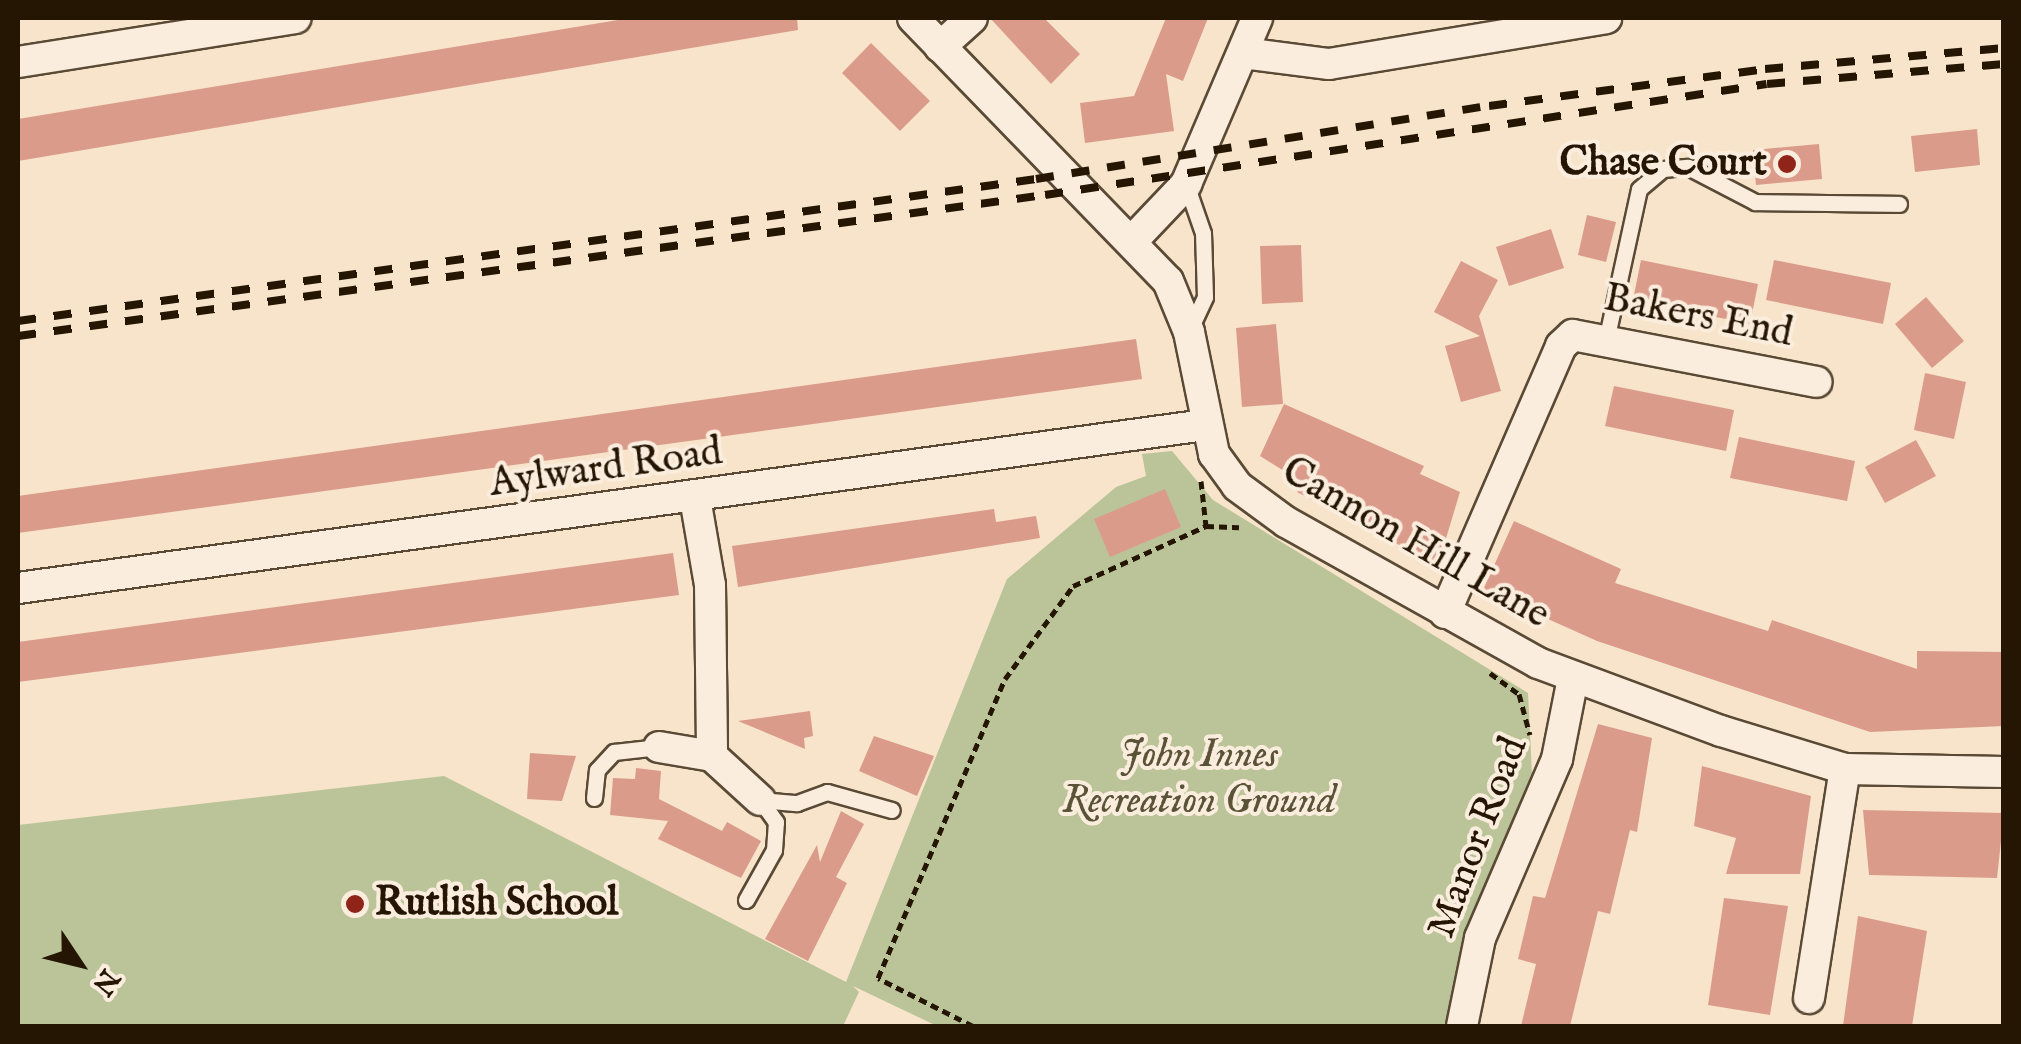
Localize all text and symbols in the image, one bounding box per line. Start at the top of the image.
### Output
place label: Chase Court [1560,140,1767,188]
marker: Chase Court [1776,153,1798,175]
street label: Bakers End [1600,275,1796,359]
street label: Aylward Road [487,429,725,509]
street label: Cannon Hill Lane [1273,448,1557,640]
street label: Manor Road [1419,731,1539,945]
park label: John Innes Recreation Ground [1062,732,1336,826]
place label: Rutlish School [375,880,618,928]
marker: Rutlish School [344,893,366,915]
north arrow [30,914,130,1014]
text: N [84,962,126,1001]

